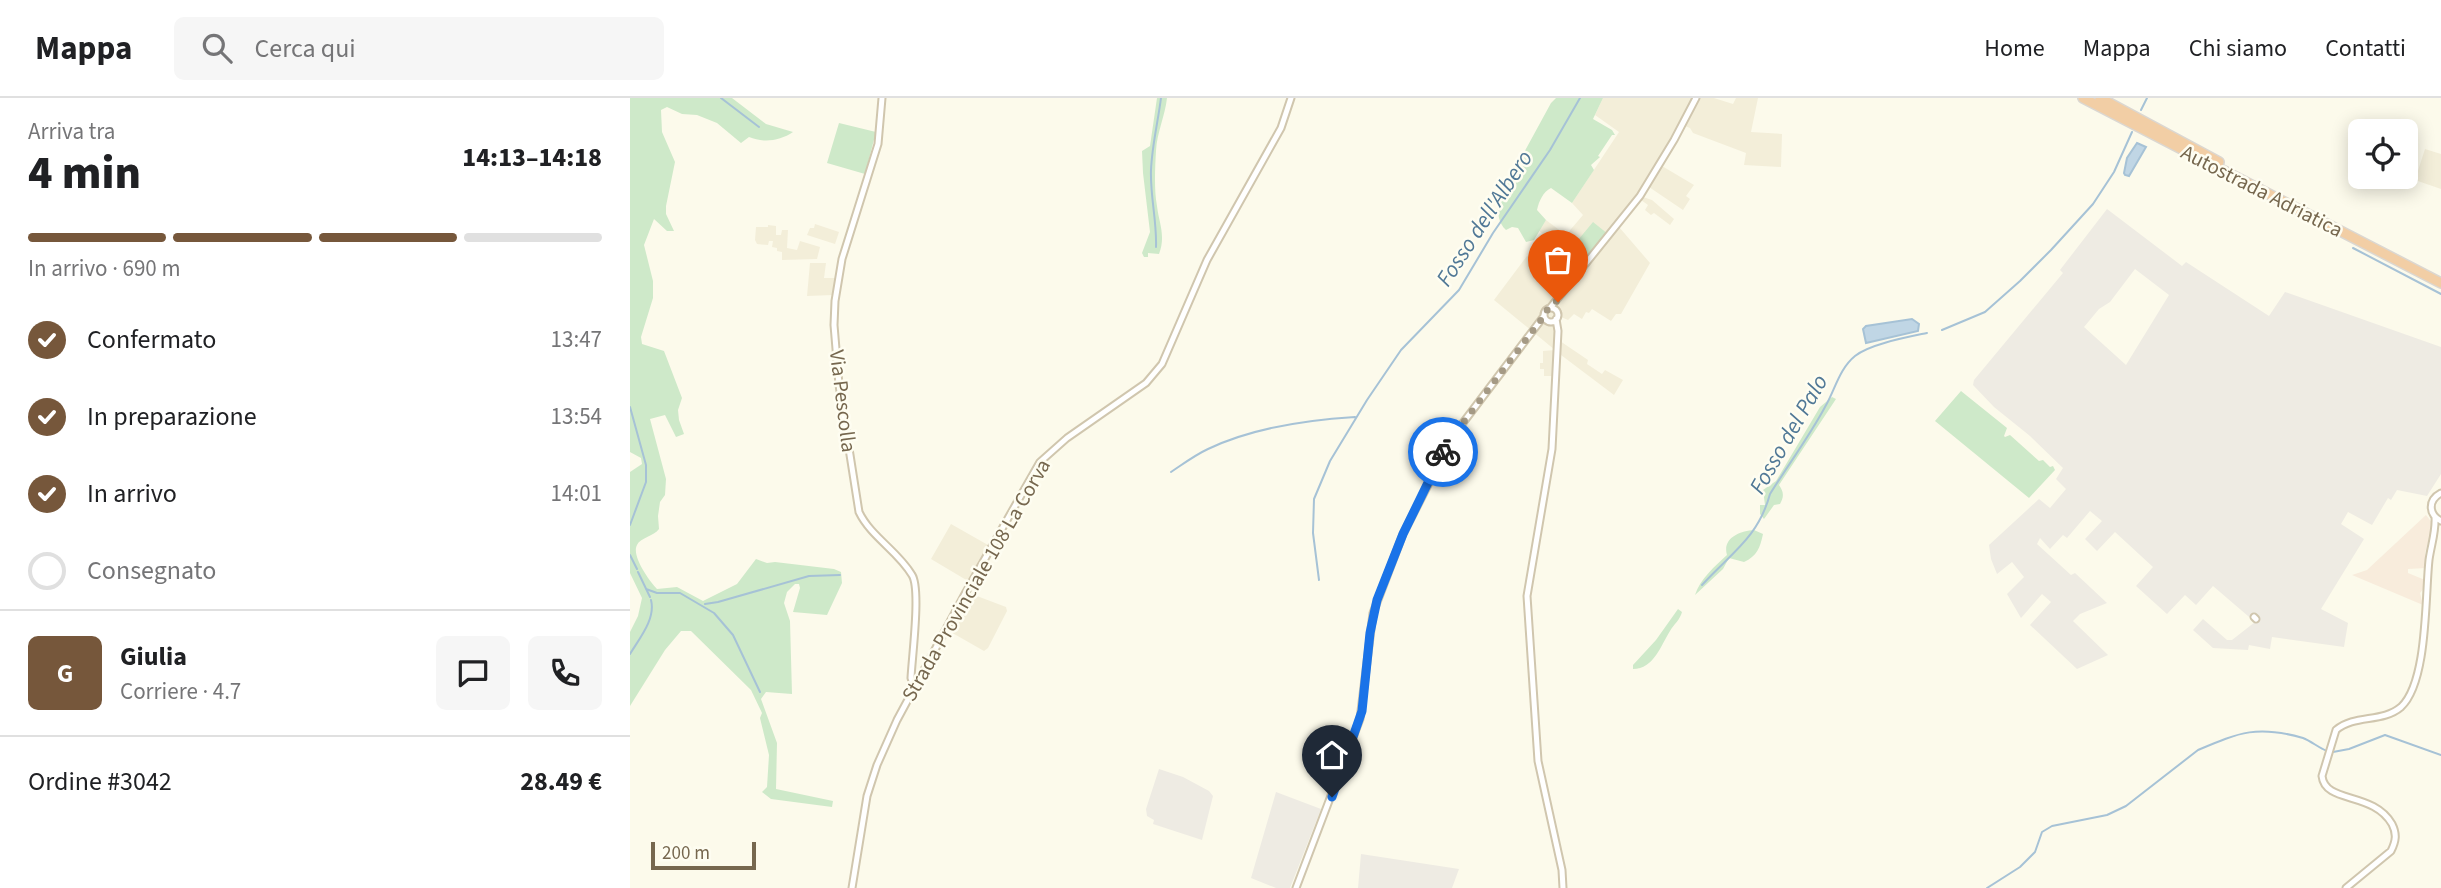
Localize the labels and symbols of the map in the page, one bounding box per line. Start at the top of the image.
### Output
street label: Autostrada Adriatica [2176,137,2348,245]
water label: Fosso dell'Albero [1428,144,1541,293]
pin [1528,230,1588,302]
street label: Via Pescolla [822,348,864,454]
water label: Fosso del Palo [1741,368,1836,500]
courier [1408,417,1478,487]
street label: Strada Provinciale 108 La Corva [894,453,1058,707]
pin [1302,725,1362,797]
scale bar [651,839,756,871]

